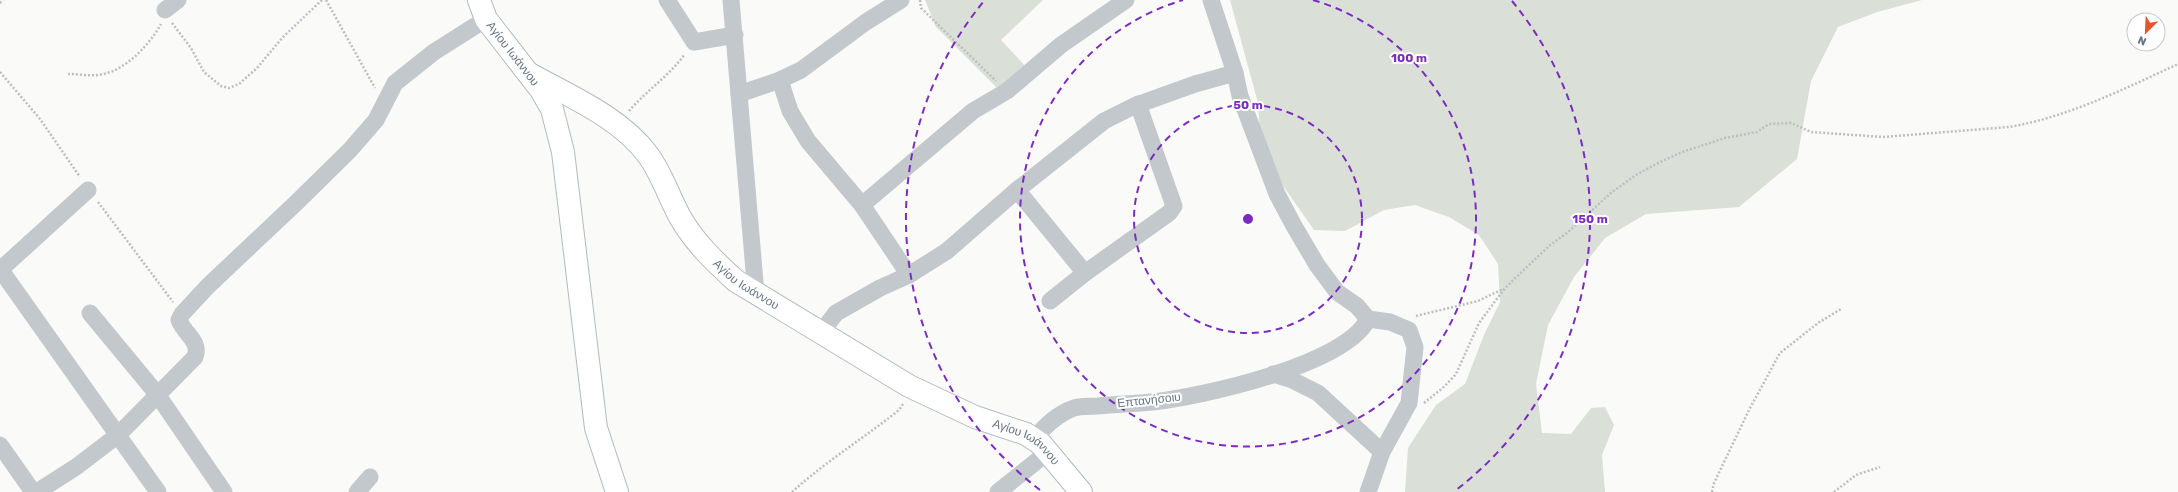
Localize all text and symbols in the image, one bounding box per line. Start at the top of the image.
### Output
north arrow [2126,12,2166,52]
street label: Αγίου Ιωάννου [484,19,542,89]
text: N [2136,33,2148,48]
text: 100 m [1391,51,1427,65]
text: 50 m [1233,98,1263,112]
centre of rings [1241,212,1255,226]
text: 150 m [1572,212,1608,226]
street label: Αγίου Ιωάννου [710,256,782,312]
street label: Επτανήσοιυ [1117,390,1181,410]
street label: Αγίου Ιωάννου [991,416,1062,468]

